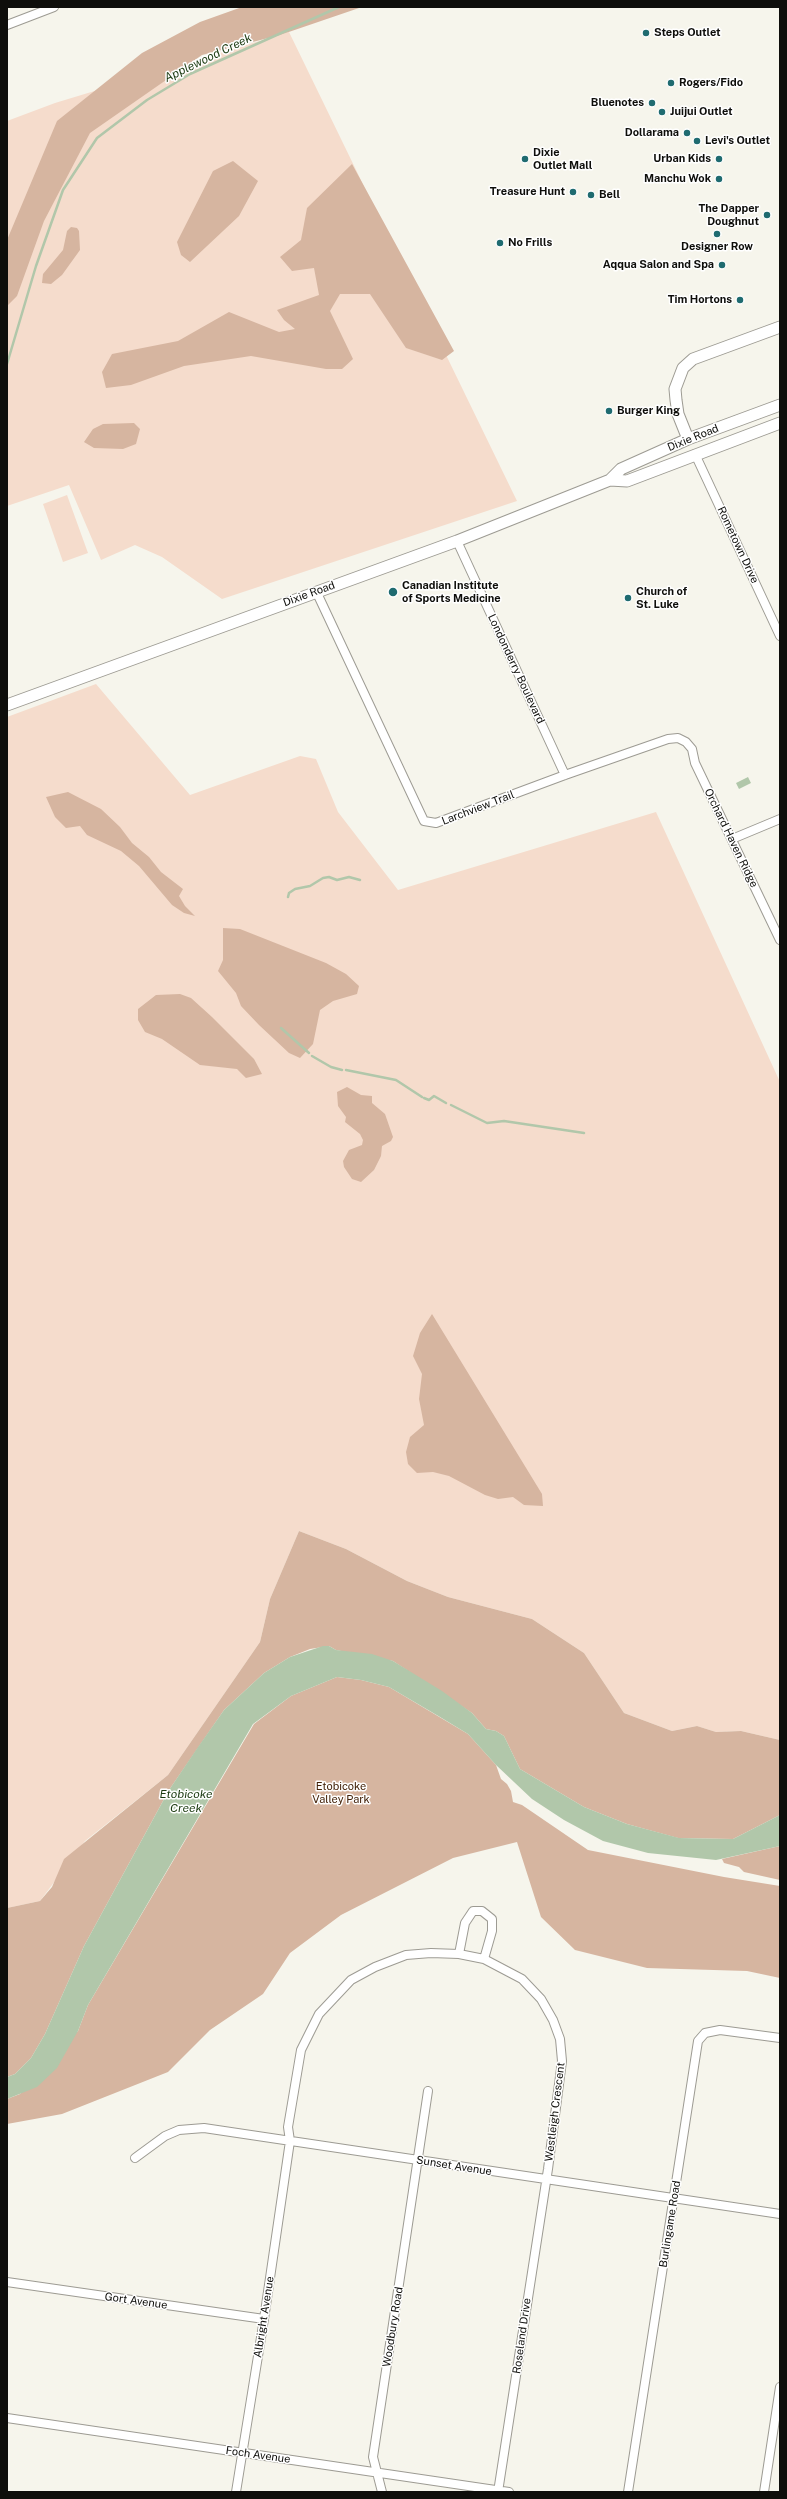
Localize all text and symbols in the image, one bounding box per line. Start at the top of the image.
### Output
place label: Steps Outlet [654,26,721,40]
marker: Steps Outlet [641,28,651,38]
water label: Applewood Creek [162,31,254,85]
place label: Rogers/Fido [679,76,743,90]
marker: Rogers/Fido [666,78,676,88]
place label: Bluenotes [591,96,644,110]
marker: Bluenotes [647,98,657,108]
place label: Juijui Outlet [670,105,733,119]
marker: Juijui Outlet [657,107,667,117]
place label: Dollarama [625,126,679,140]
marker: Dollarama [682,128,692,138]
place label: Levi's Outlet [705,134,770,148]
marker: Levi's Outlet [692,136,702,146]
place label: Dixie Outlet Mall [533,146,592,172]
place label: Urban Kids [653,152,711,166]
marker: Dixie Outlet Mall [520,154,530,164]
marker: Urban Kids [714,154,724,164]
place label: Manchu Wok [644,172,711,186]
marker: Manchu Wok [714,174,724,184]
place label: Treasure Hunt [490,185,565,199]
marker: Treasure Hunt [568,187,578,197]
place label: Bell [599,188,620,202]
marker: Bell [586,190,596,200]
place label: The Dapper Doughnut [699,202,759,228]
marker: The Dapper Doughnut [762,210,772,220]
marker: Designer Row [712,229,722,239]
place label: No Frills [508,236,552,250]
marker: No Frills [495,238,505,248]
place label: Designer Row [681,240,753,254]
place label: Aqqua Salon and Spa [603,258,714,272]
marker: Aqqua Salon and Spa [717,260,727,270]
place label: Tim Hortons [668,293,732,307]
marker: Tim Hortons [735,295,745,305]
place label: Burger King [617,404,680,418]
marker: Burger King [604,406,614,416]
street label: Dixie Road [665,422,721,454]
street label: Rometown Drive [714,505,762,585]
street label: Dixie Road [281,579,337,609]
place label: Canadian Institute of Sports Medicine [402,579,501,605]
place label: Church of St. Luke [636,585,687,611]
marker: Canadian Institute of Sports Medicine [387,586,399,598]
marker: Church of St. Luke [623,593,633,603]
street label: Londonderry Boulevard [485,612,547,726]
street label: Orchard Haven Ridge [701,786,761,890]
street label: Larchview Trail [440,788,516,828]
park label: Etobicoke Valley Park [312,1780,370,1806]
water label: Etobicoke Creek [159,1787,213,1815]
street label: Westleigh Crescent [542,2062,568,2162]
street label: Sunset Avenue [415,2154,493,2178]
street label: Burlingame Road [657,2180,683,2268]
street label: Albright Avenue [251,2275,277,2359]
street label: Woodbury Road [380,2286,406,2368]
street label: Gort Avenue [104,2290,168,2312]
street label: Roseland Drive [510,2297,534,2375]
street label: Foch Avenue [225,2444,291,2466]

